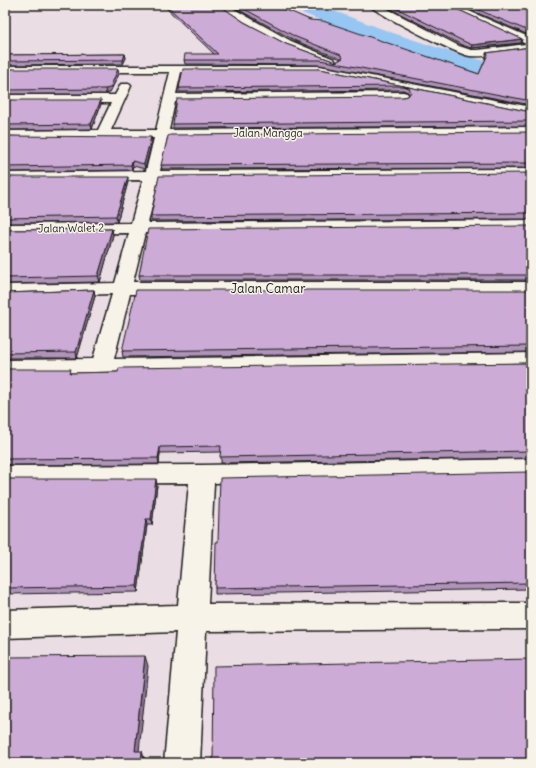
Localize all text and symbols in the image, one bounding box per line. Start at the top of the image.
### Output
street label: Jalan Mangga [233,126,303,140]
street label: Jalan Walet 2 [38,220,104,236]
street label: Jalan Camar [231,280,306,297]

